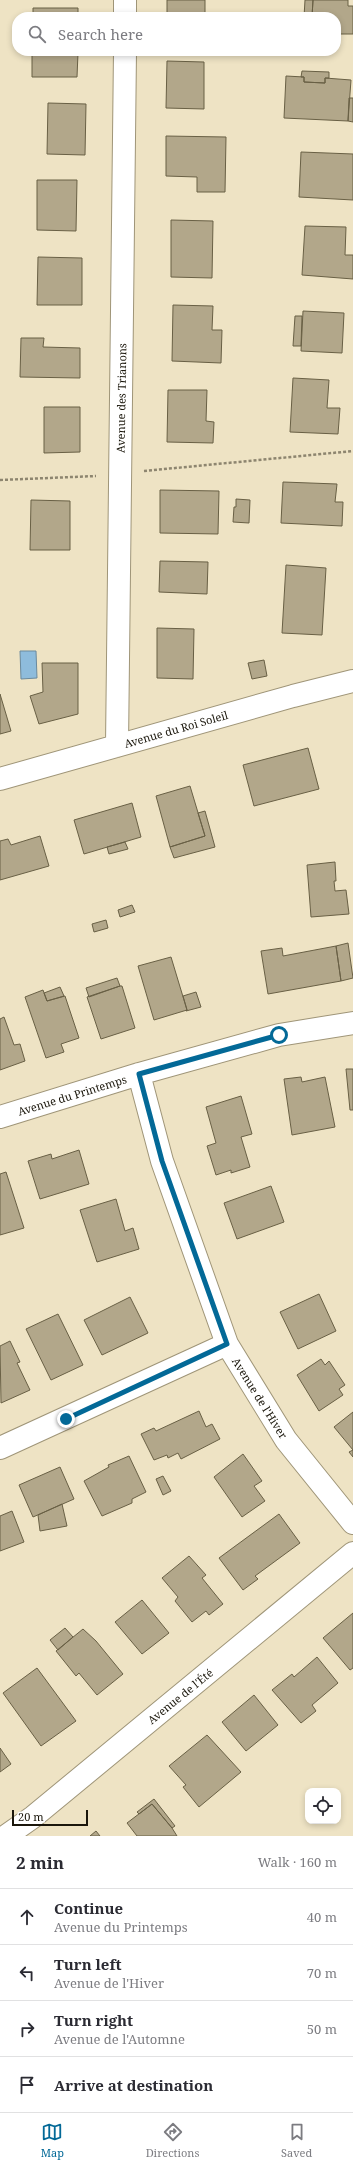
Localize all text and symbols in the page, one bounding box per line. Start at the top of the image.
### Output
search box [12,12,341,56]
icon: search [26,23,48,45]
text: Search here [58,24,143,44]
street label: Avenue des Trianons [113,343,129,453]
street label: Avenue du Roi Soleil [122,707,230,751]
route start [270,1026,288,1044]
street label: Avenue du Printemps [16,1071,128,1119]
street label: Avenue de l'Hiver [229,1355,291,1442]
route end [57,1410,75,1428]
street label: Avenue de l'Été [144,1665,216,1727]
map controls [305,1788,341,1824]
button: locate [305,1788,341,1824]
scale bar [12,1808,88,1827]
text: 20 m [18,1809,44,1824]
text: 2 min [16,1851,64,1874]
text: Walk · 160 m [258,1853,337,1871]
text: Continue [54,1898,123,1918]
icon: ahead [16,1906,38,1928]
text: 40 m [307,1908,337,1926]
text: Avenue du Printemps [54,1918,188,1936]
text: Turn left [54,1954,122,1974]
icon: left [16,1962,38,1984]
text: 70 m [307,1964,337,1982]
text: Avenue de l'Hiver [54,1974,164,1992]
text: Turn right [54,2010,133,2030]
icon: right [16,2018,38,2040]
text: 50 m [307,2020,337,2038]
text: Avenue de l'Automne [54,2030,185,2048]
icon: arrive [16,2074,38,2096]
text: Arrive at destination [54,2075,213,2095]
tab: Map [41,2121,64,2160]
tab: Directions [146,2121,199,2160]
tab: Saved [281,2121,312,2160]

